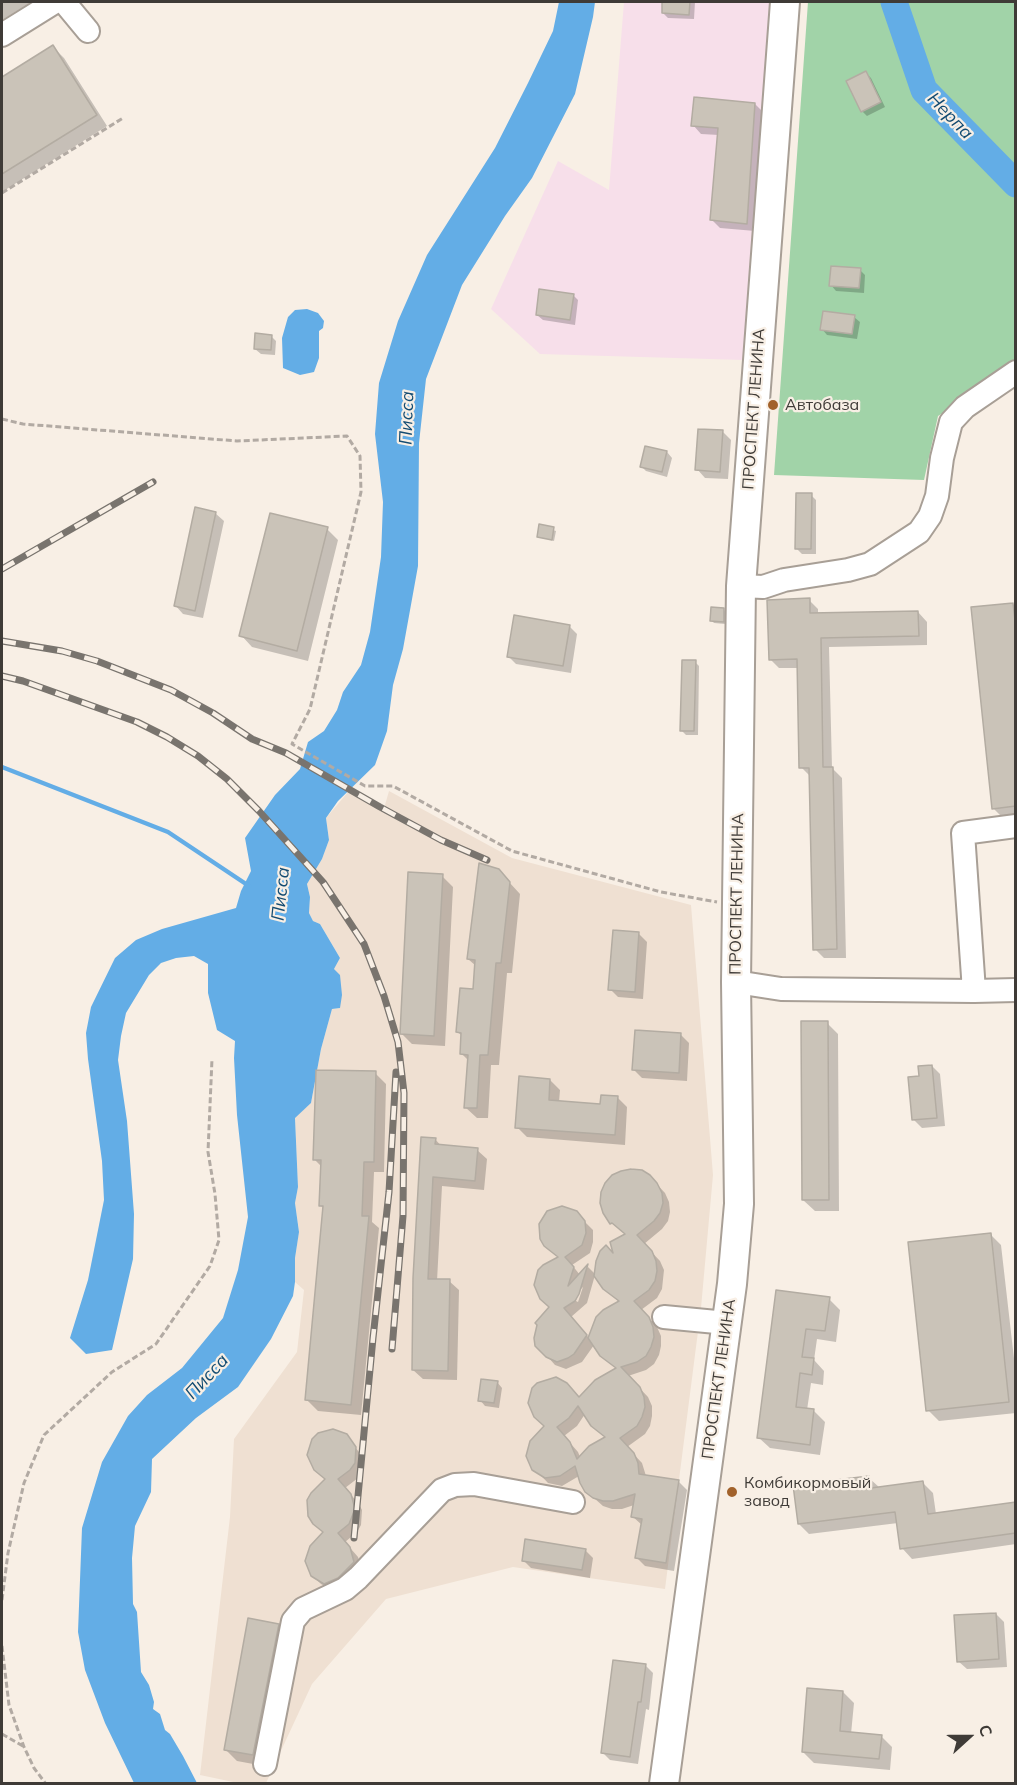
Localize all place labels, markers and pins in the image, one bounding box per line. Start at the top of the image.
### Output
place label: Автобаза [785,395,859,415]
marker: Автобаза [766,398,780,412]
place label: Комбикормовый завод [744,1473,871,1511]
marker: Комбикормовый завод [725,1485,739,1499]

